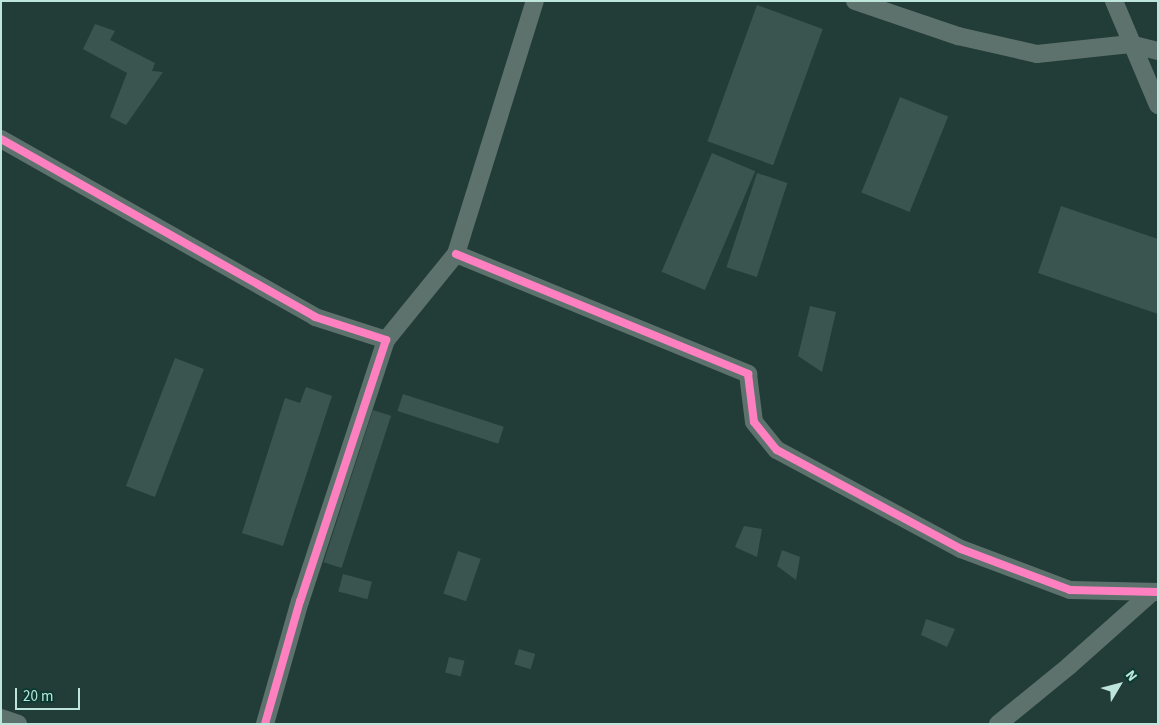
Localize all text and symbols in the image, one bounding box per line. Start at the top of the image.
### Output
north arrow [1094,660,1144,710]
text: N [1120,666,1142,686]
scale bar [18,678,82,710]
text: 20 m [23,686,53,707]

